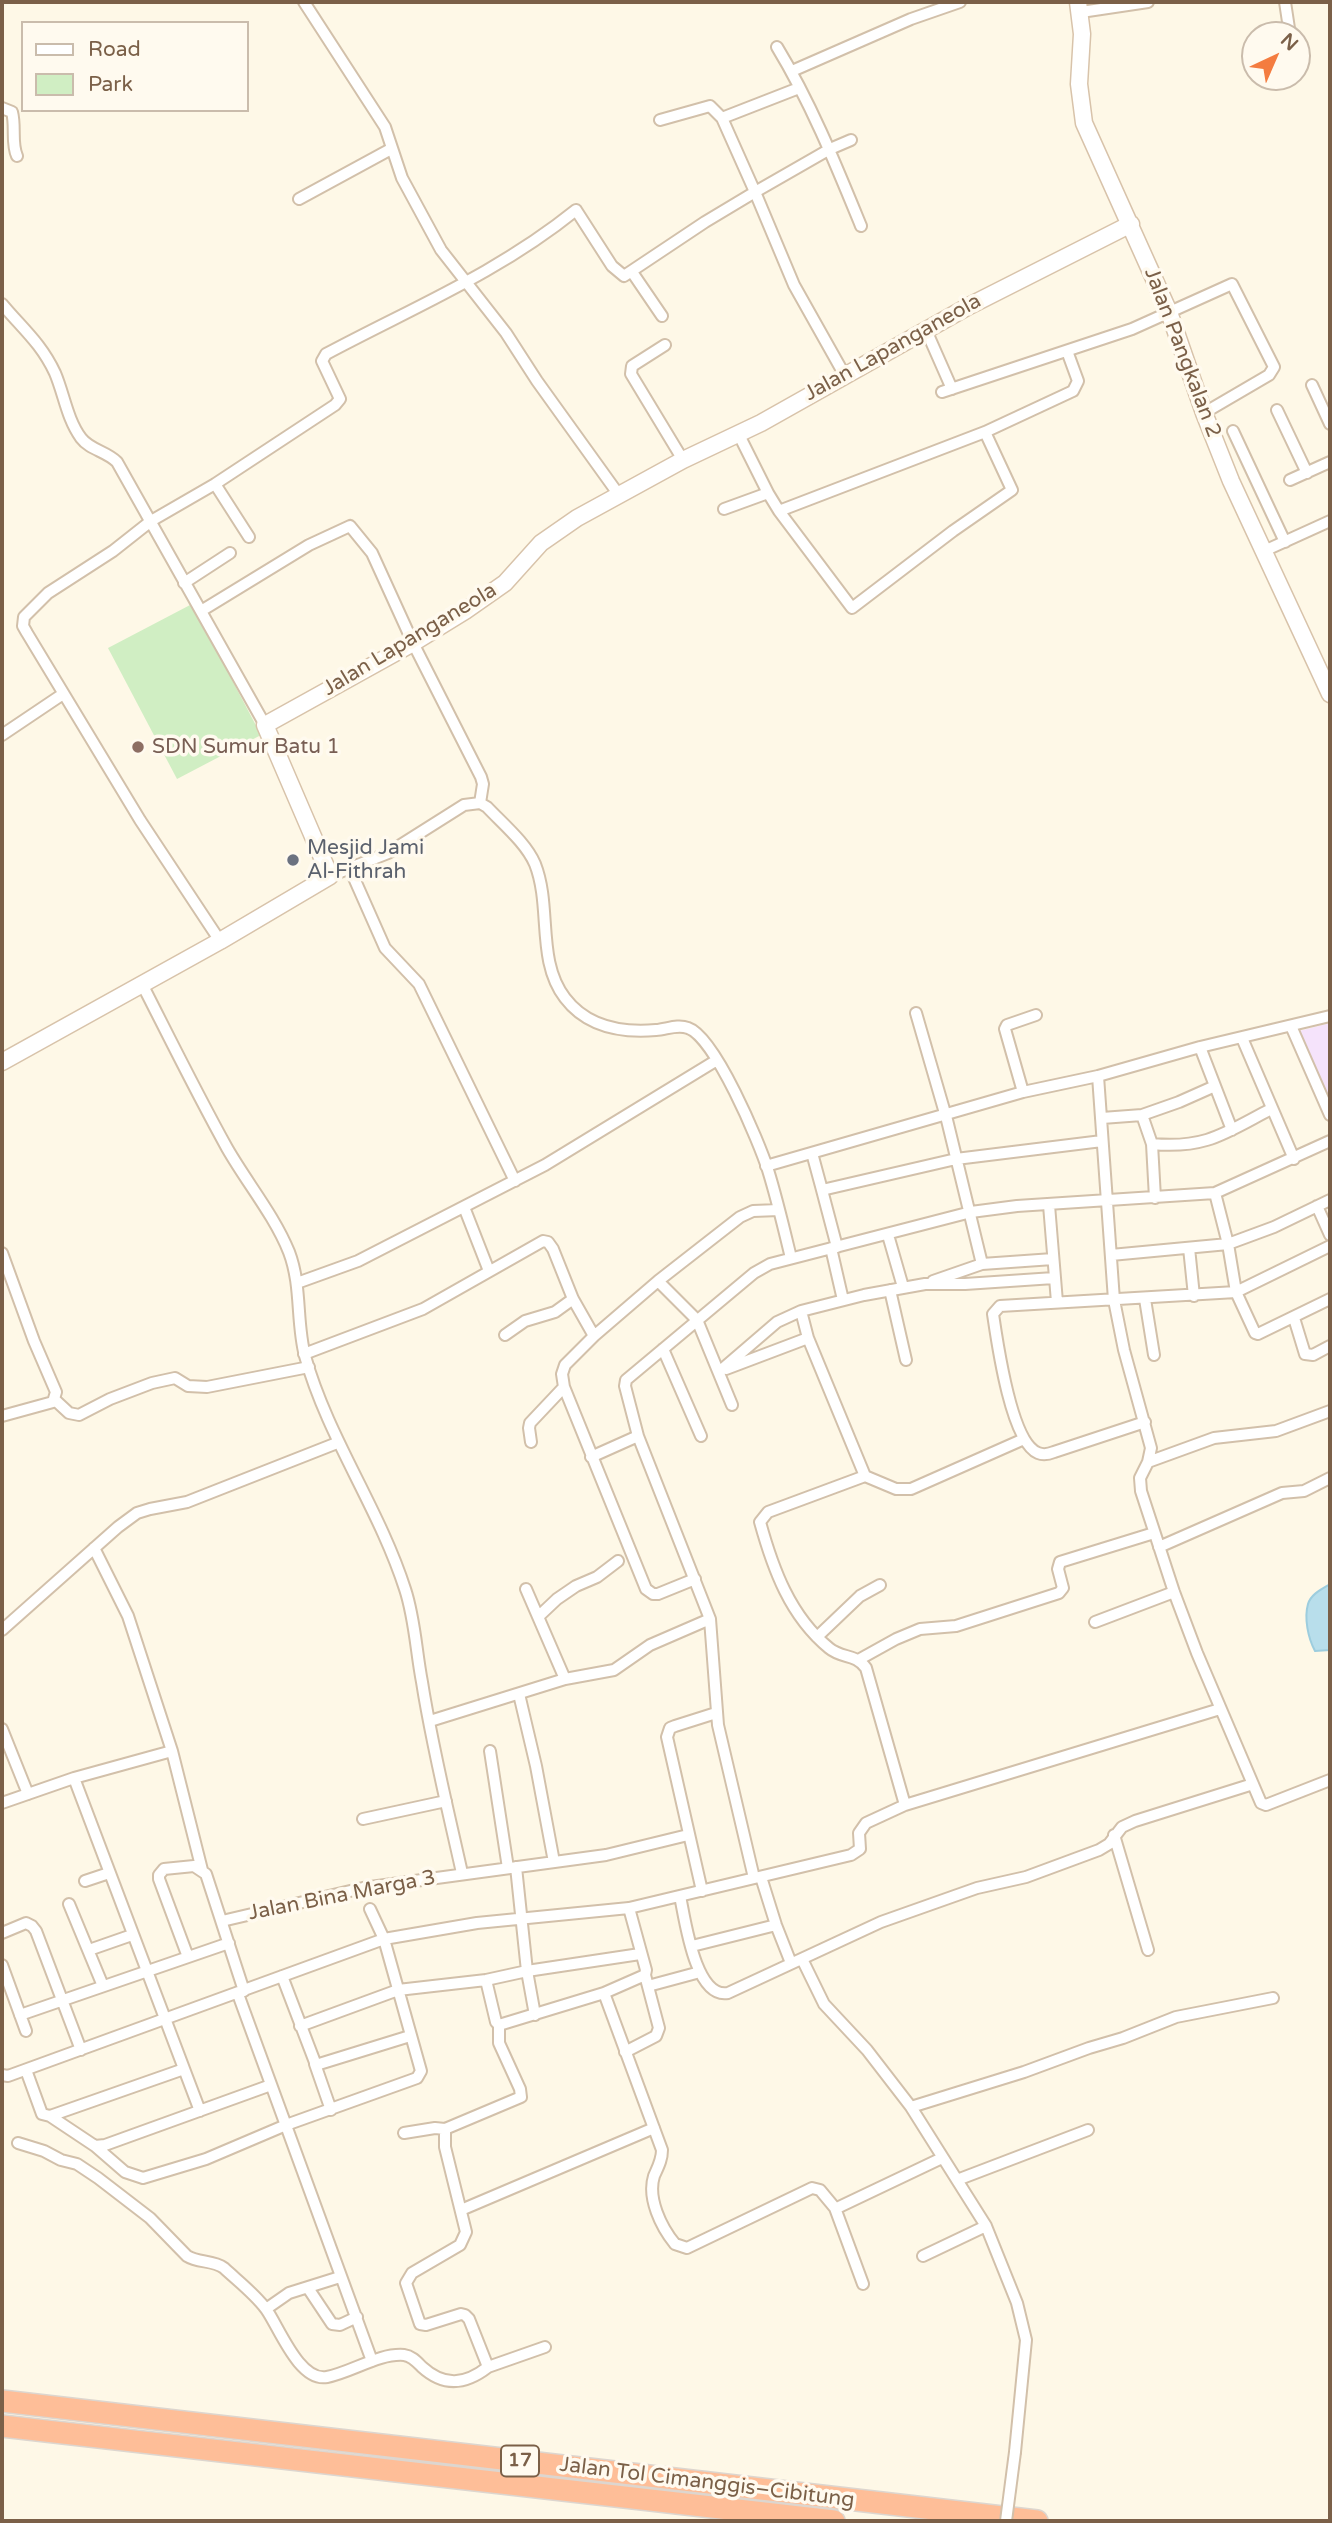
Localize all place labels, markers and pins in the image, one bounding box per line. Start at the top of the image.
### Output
place label: SDN Sumur Batu 1 [152,734,340,760]
marker: SDN Sumur Batu 1 [130,739,146,755]
place label: Mesjid Jami Al-Fithrah [307,835,424,885]
marker: Mesjid Jami Al-Fithrah [285,852,301,868]

